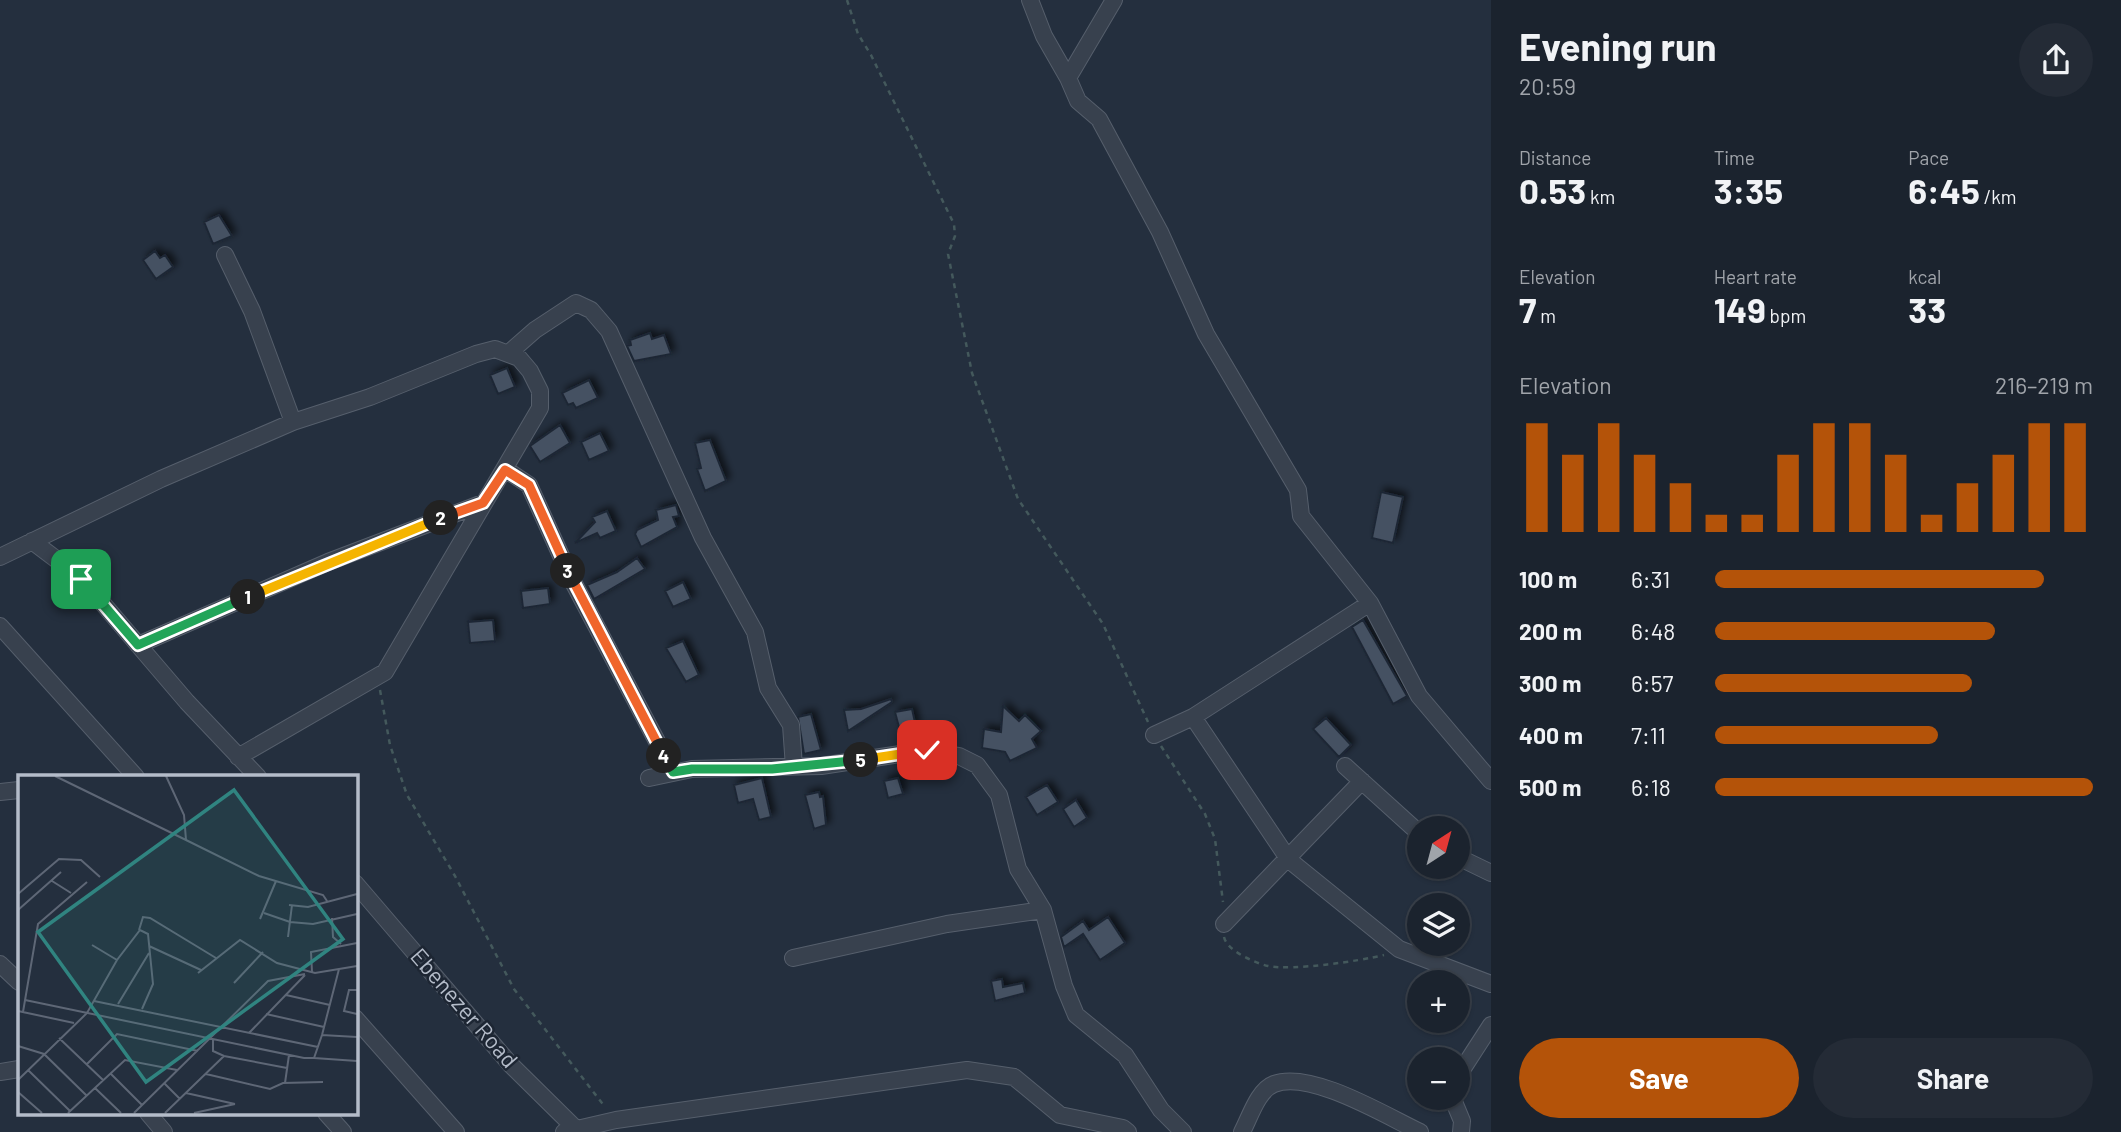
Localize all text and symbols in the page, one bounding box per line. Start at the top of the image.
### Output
text: Evening run [1519,23,1717,69]
button: share [2019,23,2093,97]
text: 20:59 [1519,72,1576,100]
text: Distance [1519,146,1591,169]
text: Time [1714,146,1755,169]
text: Pace [1908,146,1949,169]
text: 0.53 [1519,169,1586,211]
text: 3:35 [1714,169,1783,211]
text: 6:45 [1908,169,1980,211]
text: km [1586,185,1615,208]
text: /km [1980,185,2017,208]
text: Elevation [1519,265,1596,288]
text: Heart rate [1714,265,1797,288]
text: kcal [1908,265,1941,288]
text: 7 [1519,288,1536,330]
text: 149 [1714,288,1766,330]
text: 33 [1908,288,1946,330]
text: m [1536,304,1556,327]
text: bpm [1766,304,1806,327]
text: Elevation [1519,371,1612,399]
text: 216–219 m [1995,371,2093,399]
pin: 2 [424,500,458,536]
text: 2 [435,506,446,529]
pin [51,549,111,609]
pin: 3 [550,554,586,588]
text: 3 [562,559,573,582]
icon: arrive [62,560,100,598]
text: 100 m [1519,565,1577,593]
text: 6:31 [1631,565,1670,593]
pin: 1 [230,580,266,614]
text: 1 [244,585,251,608]
text: 200 m [1519,617,1582,645]
text: 6:48 [1631,617,1675,645]
text: 300 m [1519,669,1581,697]
text: 6:57 [1631,669,1673,697]
pin [897,720,957,780]
text: 400 m [1519,721,1583,749]
text: 7:11 [1631,721,1666,749]
icon: check [908,731,946,769]
pin: 4 [646,738,682,774]
pin: 5 [844,742,878,778]
text: 4 [658,744,669,767]
text: 5 [855,748,866,771]
text: 500 m [1519,773,1581,801]
text: 6:18 [1631,773,1671,801]
inset map [18,775,357,1114]
north arrow [1407,816,1470,878]
map controls [1407,816,1470,1110]
button: layers [1407,893,1470,956]
street label: Ebenezer Road [405,942,524,1073]
button: + [1407,970,1470,1033]
button: Save [1519,1038,1799,1118]
button: Share [1813,1038,2093,1118]
button: − [1407,1047,1470,1110]

